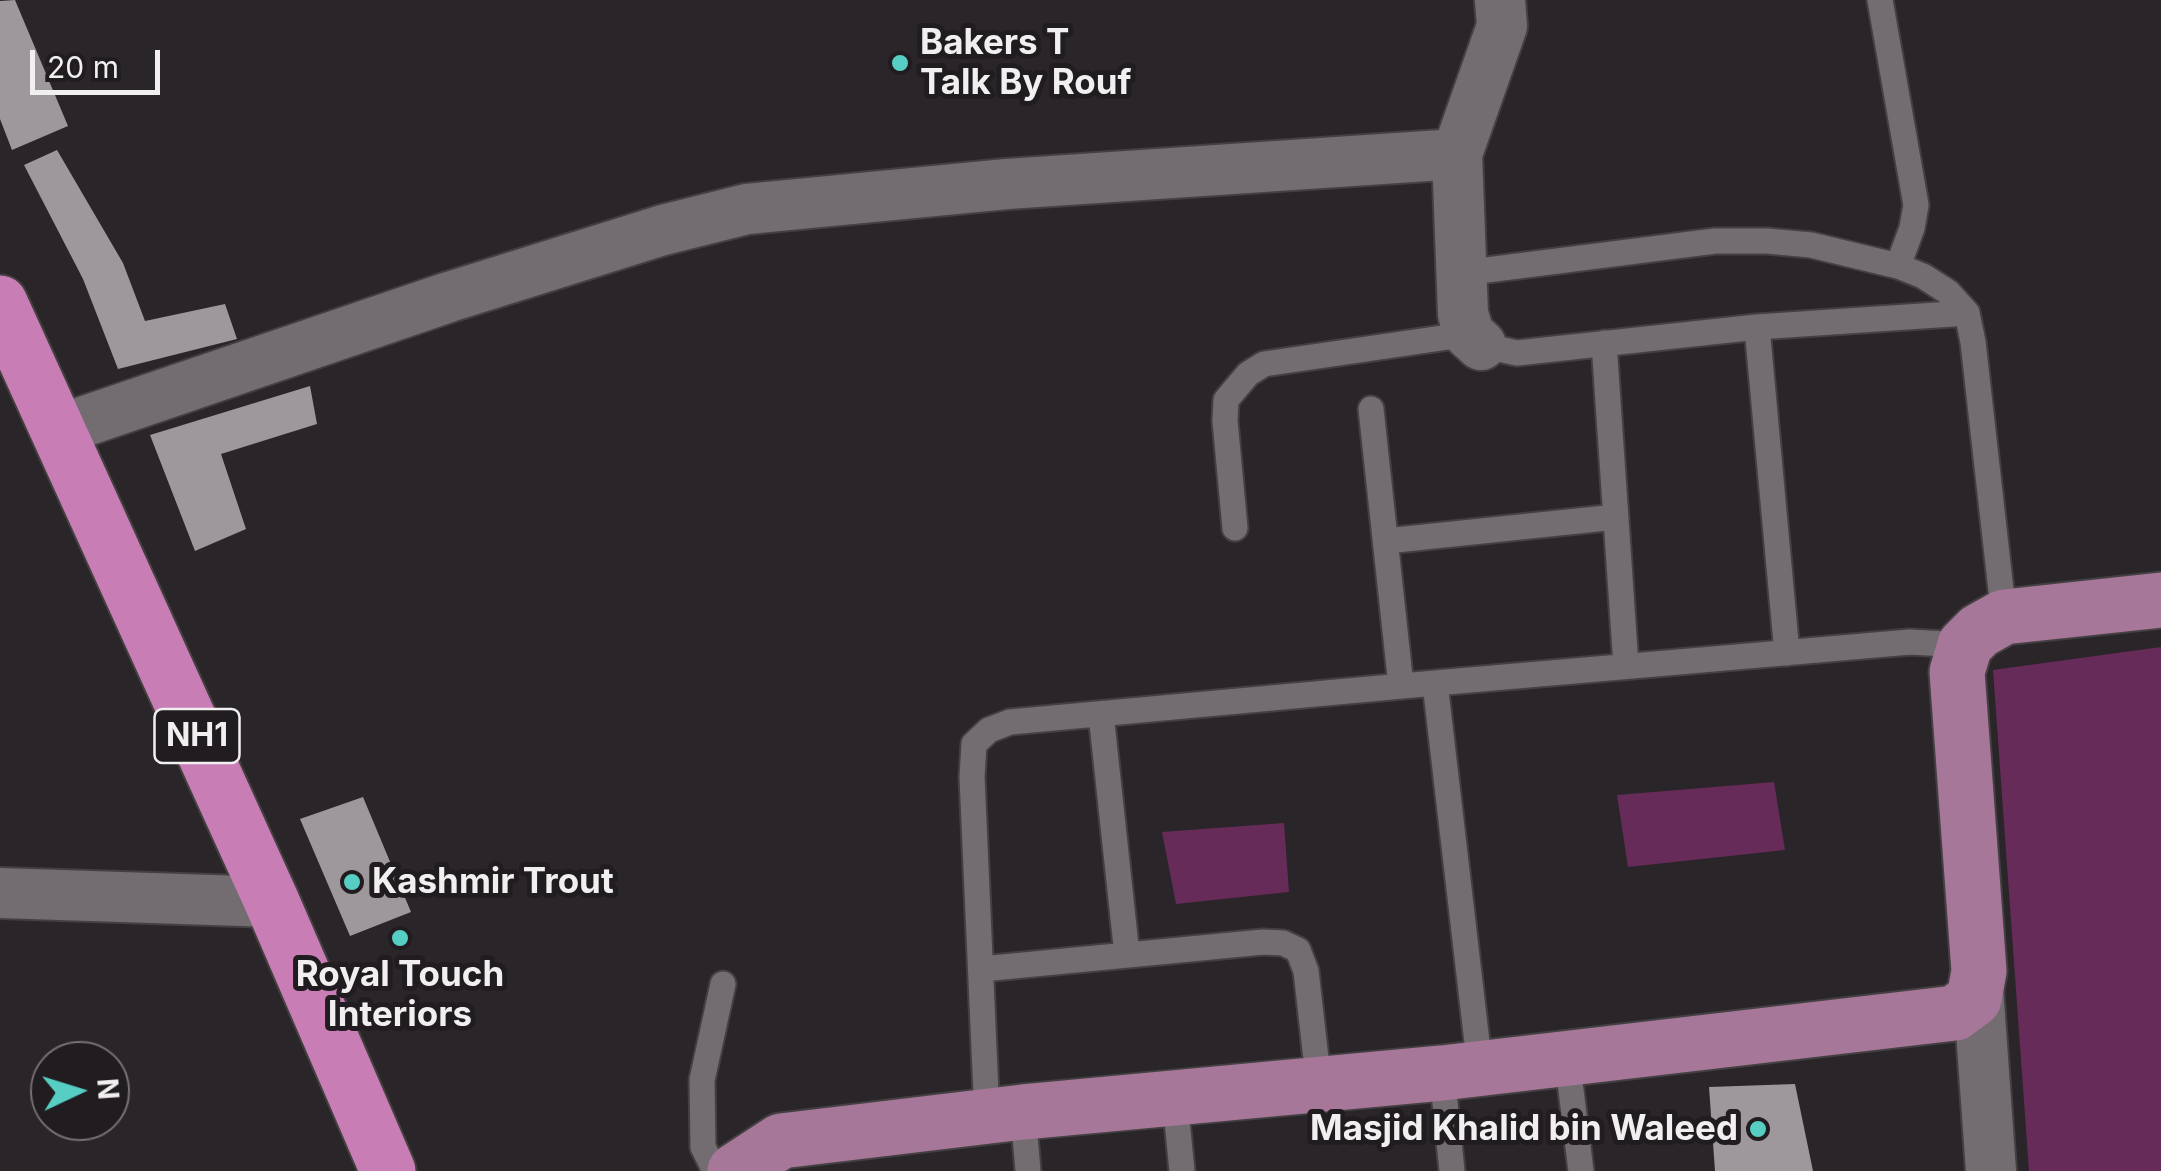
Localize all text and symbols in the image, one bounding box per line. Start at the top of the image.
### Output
place label: Bakers T Talk By Rouf [920,22,1131,104]
scale bar [35,30,165,92]
text: 20 m [47,49,119,85]
marker: Bakers T Talk By Rouf [889,52,911,74]
road number: NH1 [154,709,240,763]
place label: Kashmir Trout [372,861,614,903]
marker: Kashmir Trout [341,871,363,893]
marker: Royal Touch Interiors [389,927,411,949]
place label: Royal Touch Interiors [296,954,504,1036]
north arrow [30,1041,130,1141]
text: N [90,1077,126,1101]
place label: Masjid Khalid bin Waleed [1310,1108,1738,1150]
marker: Masjid Khalid bin Waleed [1747,1118,1769,1140]

